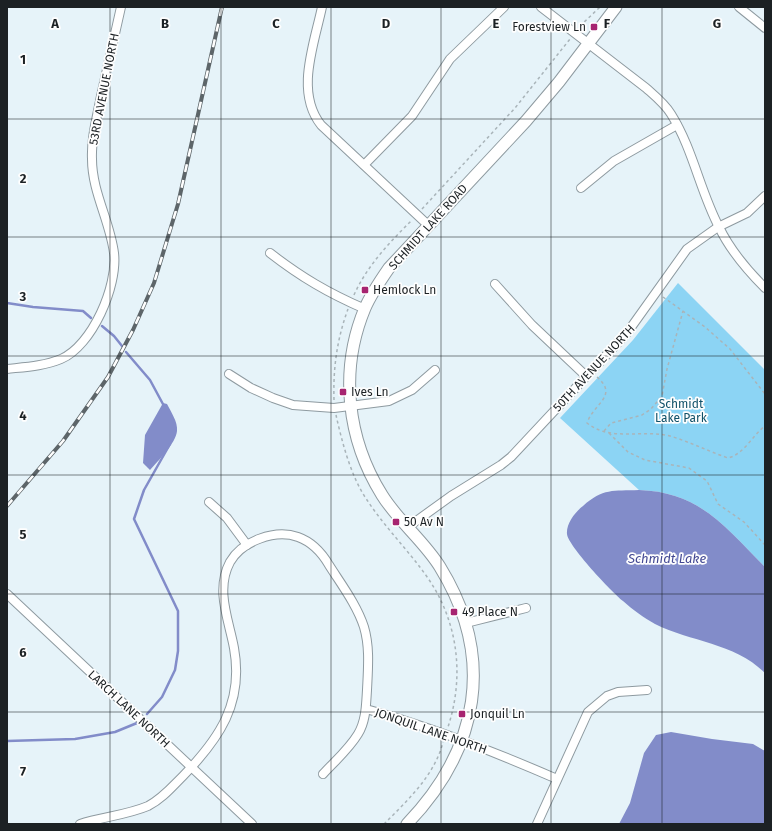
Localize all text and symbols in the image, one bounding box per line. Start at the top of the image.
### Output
text: A [50,16,59,31]
text: B [161,16,169,31]
text: C [272,16,280,31]
text: D [382,16,391,31]
text: E [493,16,500,31]
text: F [604,16,611,31]
text: G [713,16,721,31]
place label: Forestview Ln [512,20,586,34]
marker: Forestview Ln [589,22,599,32]
street label: 53RD AVENUE NORTH [86,32,122,146]
text: 1 [20,52,26,67]
text: 2 [20,171,27,186]
street label: SCHMIDT LAKE ROAD [386,181,470,273]
place label: Hemlock Ln [373,283,436,297]
marker: Hemlock Ln [360,285,370,295]
text: 3 [19,289,27,304]
street label: 50TH AVENUE NORTH [550,322,638,414]
place label: Ives Ln [351,385,389,399]
marker: Ives Ln [338,387,348,397]
park label: Schmidt Lake Park [655,397,708,425]
text: 4 [19,408,27,423]
place label: 50 Av N [404,515,444,529]
marker: 50 Av N [391,517,401,527]
text: 5 [20,527,27,542]
water label: Schmidt Lake [627,551,706,566]
place label: 49 Place N [462,605,518,619]
marker: 49 Place N [449,607,459,617]
text: 6 [19,645,27,660]
street label: LARCH LANE NORTH [85,668,173,750]
street label: JONQUIL LANE NORTH [373,705,489,757]
place label: Jonquil Ln [470,707,525,721]
marker: Jonquil Ln [457,709,467,719]
text: 7 [20,764,26,779]

